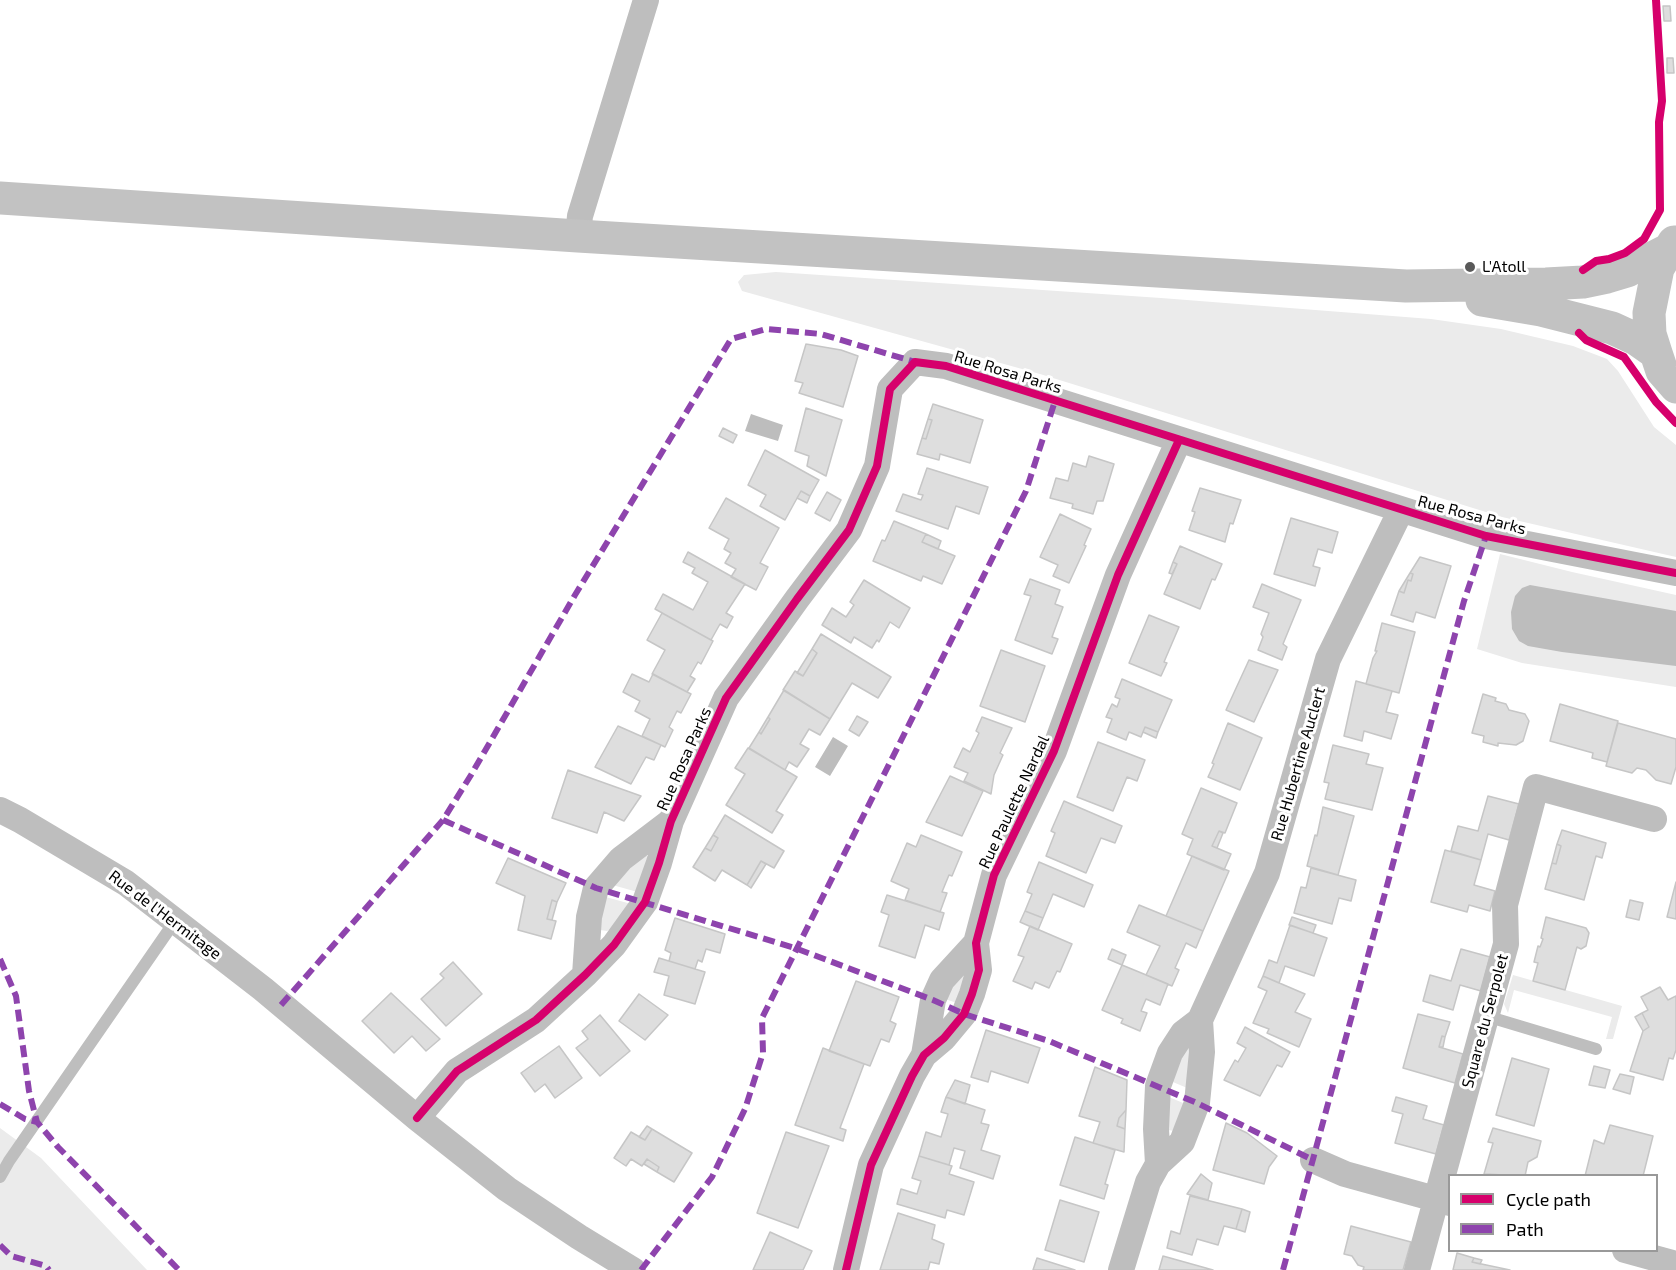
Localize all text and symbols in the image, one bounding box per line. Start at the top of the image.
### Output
place label: L'Atoll [1482,257,1526,277]
marker: L'Atoll [1463,260,1477,274]
street label: Rue Rosa Parks [952,347,1064,397]
street label: Rue Rosa Parks [1416,491,1528,539]
street label: Rue Hubertine Auclert [1267,685,1329,843]
street label: Rue Rosa Parks [653,704,715,814]
street label: Rue Paulette Nardal [975,732,1053,872]
street label: Rue de l'Hermitage [105,866,225,964]
street label: Square du Serpolet [1458,952,1512,1090]
legend [1448,1174,1658,1252]
text: Cycle path [1506,1188,1591,1210]
text: Path [1506,1218,1544,1240]

